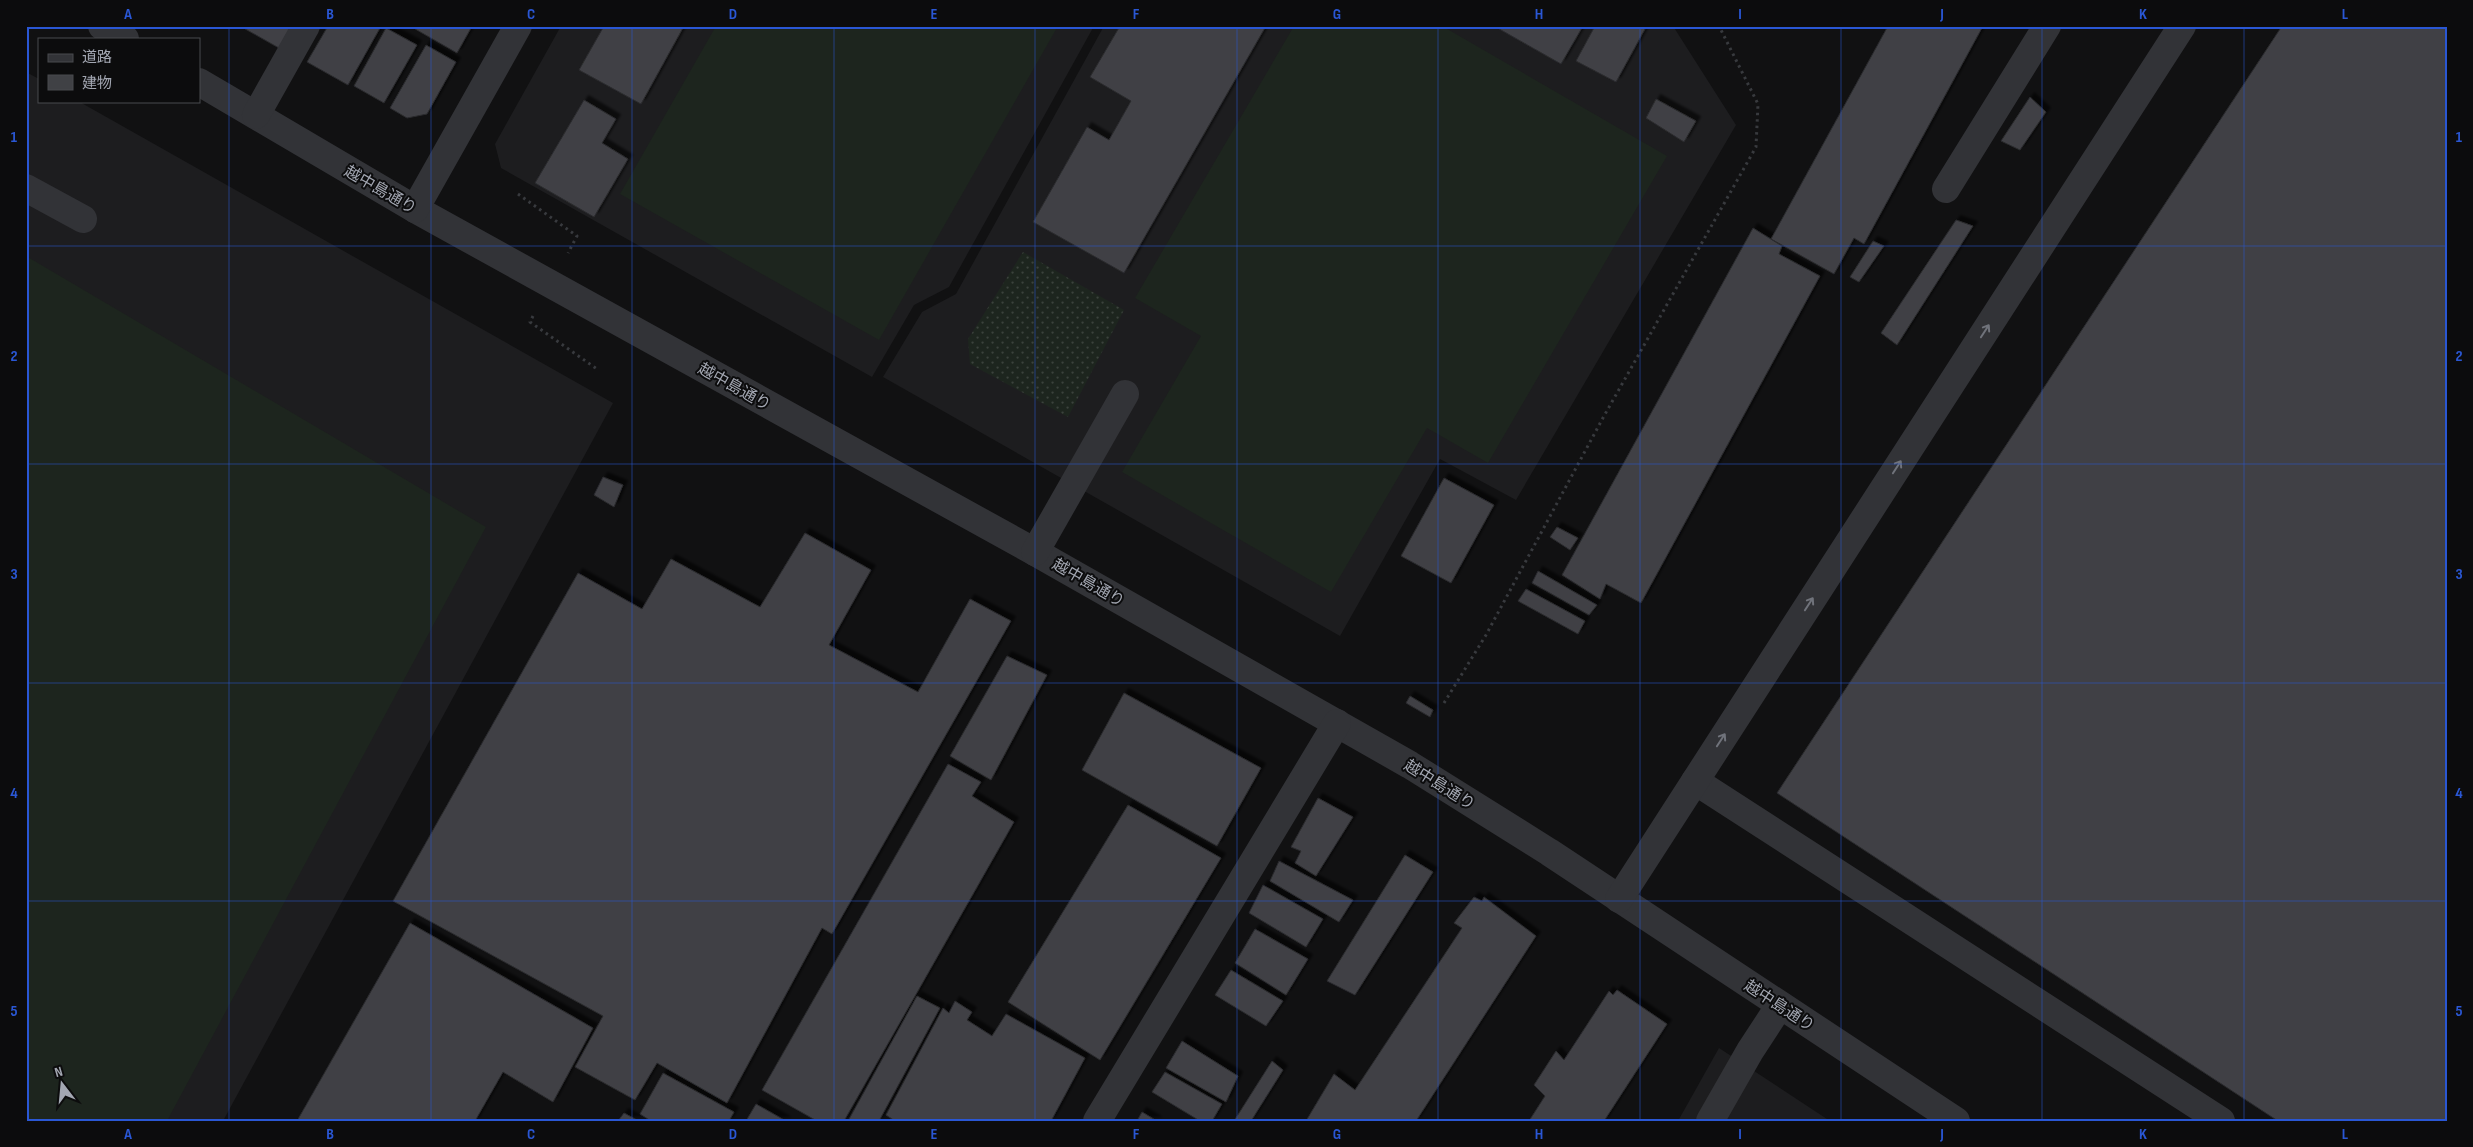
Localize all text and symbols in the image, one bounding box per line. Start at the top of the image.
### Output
text: A [123,5,132,24]
text: B [326,5,334,24]
text: C [527,5,535,24]
text: D [729,5,737,24]
text: E [931,5,938,24]
text: F [1133,5,1140,24]
text: G [1333,5,1341,24]
text: H [1535,5,1543,24]
text: I [1738,5,1742,24]
text: J [1939,5,1944,24]
text: K [2139,5,2147,24]
text: L [2342,5,2349,24]
legend [38,38,200,102]
text: 道路 [82,48,112,67]
text: 建物 [82,74,112,93]
text: 1 [11,128,18,147]
text: 1 [2456,128,2463,147]
street label: 越中島通り [341,162,420,219]
one-way arrow [1981,324,1991,338]
text: 2 [10,347,18,366]
text: 2 [2455,347,2463,366]
street label: 越中島通り [695,360,774,415]
one-way arrow [1892,461,1902,475]
street label: 越中島通り [1049,555,1128,612]
text: 3 [10,565,18,584]
text: 3 [2455,565,2463,584]
one-way arrow [1804,597,1814,611]
one-way arrow [1716,734,1726,748]
street label: 越中島通り [1400,756,1478,815]
text: 4 [10,784,18,803]
text: 4 [2455,784,2463,803]
street label: 越中島通り [1740,977,1818,1036]
text: 5 [10,1002,18,1021]
text: 5 [2455,1002,2463,1021]
north arrow [38,1060,88,1110]
text: N [53,1063,64,1081]
text: A [123,1125,132,1144]
text: B [326,1125,334,1144]
text: C [527,1125,535,1144]
text: D [729,1125,737,1144]
text: E [931,1125,938,1144]
text: F [1133,1125,1140,1144]
text: G [1333,1125,1341,1144]
text: H [1535,1125,1543,1144]
text: I [1738,1125,1742,1144]
text: J [1939,1125,1944,1144]
text: K [2139,1125,2147,1144]
text: L [2342,1125,2349,1144]

